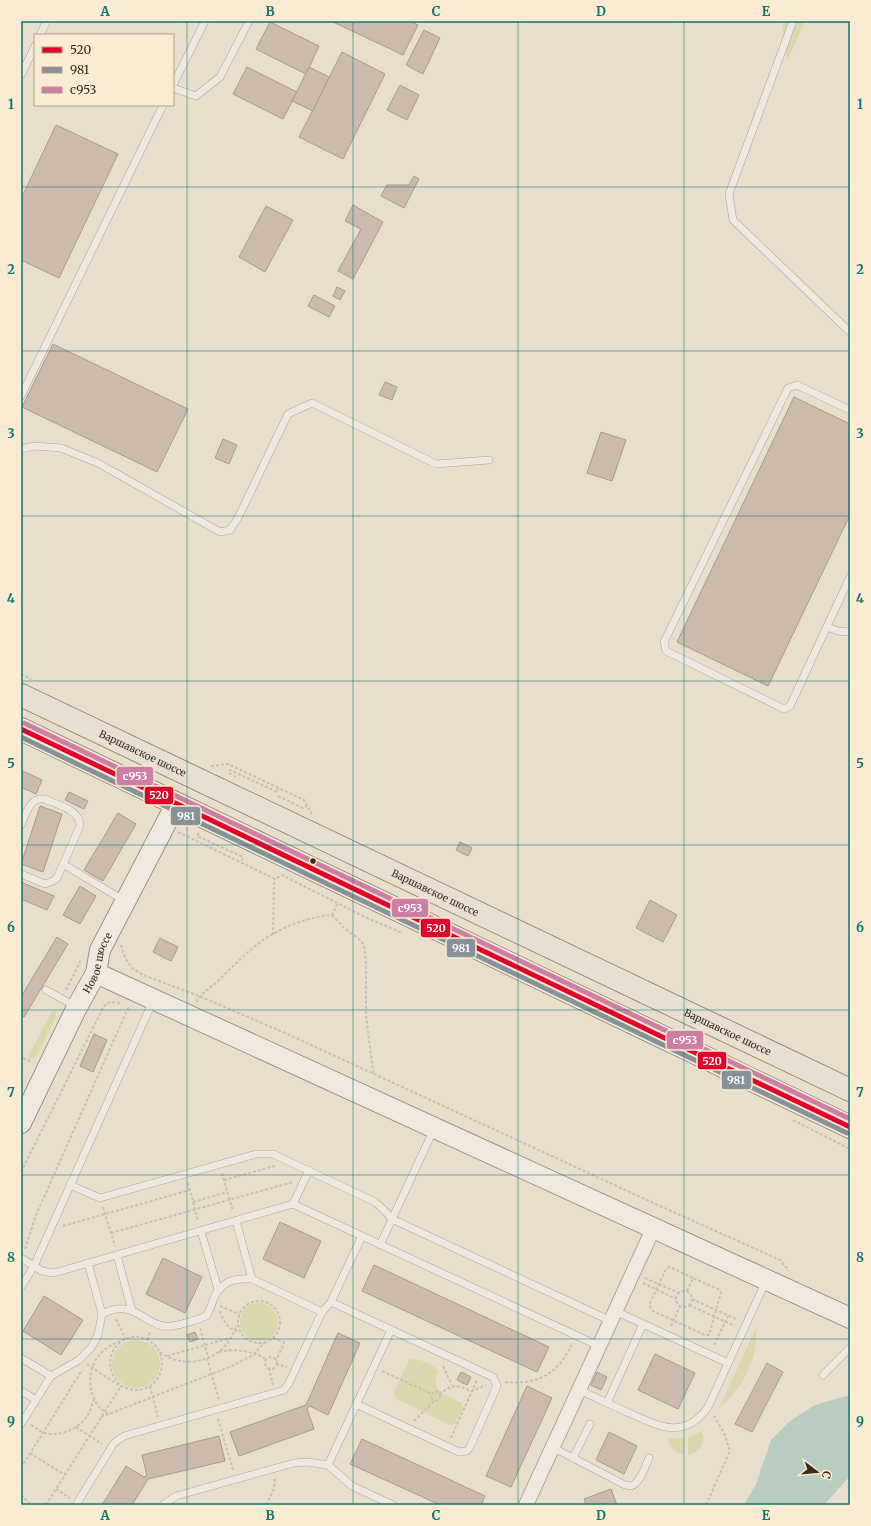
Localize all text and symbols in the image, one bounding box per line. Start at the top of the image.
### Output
text: A [99,3,110,20]
text: B [265,3,275,20]
text: C [432,3,441,20]
text: D [596,3,606,20]
text: E [762,3,771,20]
legend [34,34,174,106]
text: 520 [70,42,91,57]
text: 981 [70,62,90,77]
text: с953 [70,82,97,97]
text: 1 [8,96,14,113]
text: 1 [857,96,863,113]
text: 2 [7,261,15,278]
text: 2 [856,261,864,278]
text: 3 [7,425,15,442]
text: 3 [856,425,864,442]
text: 4 [7,590,16,607]
text: 4 [856,590,865,607]
street label: Варшавское шоссе [97,727,189,779]
text: 5 [7,755,15,772]
text: 5 [856,755,864,772]
line badge: с953 [116,766,154,786]
text: с953 [123,769,147,783]
line badge: 520 [144,786,174,805]
text: 520 [149,788,169,802]
line badge: 981 [170,806,201,826]
text: 981 [177,809,195,823]
unlabelled marker [308,856,318,866]
street label: Варшавское шоссе [390,866,481,919]
line badge: с953 [391,898,429,918]
text: с953 [398,901,422,915]
line badge: 520 [420,918,451,938]
text: 6 [7,919,15,936]
text: 6 [856,919,864,936]
text: 520 [426,921,446,935]
street label: Новое шоссе [80,930,115,995]
line badge: 981 [446,938,476,958]
text: 981 [452,941,470,955]
street label: Варшавское шоссе [682,1005,774,1058]
line badge: с953 [666,1030,704,1050]
text: с953 [673,1033,697,1047]
line badge: 520 [697,1051,727,1070]
text: 520 [702,1054,722,1068]
line badge: 981 [721,1070,752,1090]
text: 981 [727,1073,745,1087]
text: 7 [7,1084,15,1101]
text: 7 [856,1084,864,1101]
text: 8 [7,1249,15,1266]
text: 8 [856,1249,864,1266]
text: 9 [7,1413,15,1430]
text: 9 [856,1413,864,1430]
north arrow [797,1452,837,1492]
text: С [819,1469,834,1480]
text: A [99,1507,110,1524]
text: B [265,1507,275,1524]
text: C [432,1507,441,1524]
text: D [596,1507,606,1524]
text: E [762,1507,771,1524]

